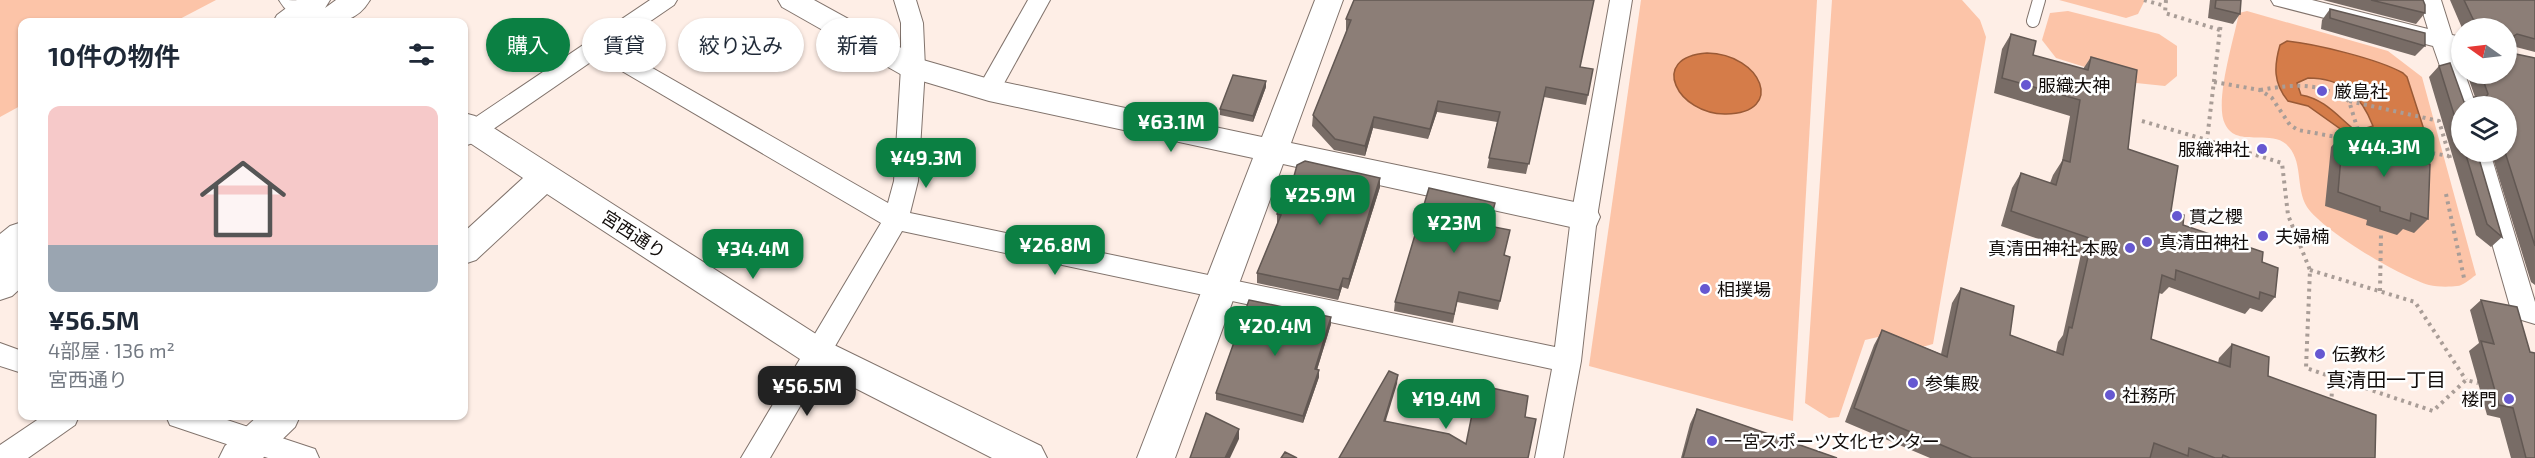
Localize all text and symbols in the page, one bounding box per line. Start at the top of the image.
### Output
chip: 購入 [486,18,570,72]
chip: 賃貸 [582,18,666,72]
chip: 絞り込み [678,18,804,72]
chip: 新着 [816,18,900,72]
north arrow [2451,18,2517,84]
map controls [2451,18,2517,162]
icon: filters [405,38,438,71]
text: 10件の物件 [48,40,180,71]
place label: 服織大神 [2038,74,2110,96]
marker: 服織大神 [2019,78,2033,92]
place label: 厳島社 [2334,80,2388,102]
marker: 厳島社 [2315,84,2329,98]
button: layers [2451,96,2517,162]
pin: ¥63.1M [1122,102,1220,153]
text: ¥63.1M [1137,109,1205,133]
pin: ¥44.3M [2335,127,2433,178]
text: ¥44.3M [2347,134,2421,158]
pin: ¥49.3M [877,138,975,189]
place label: 服織神社 [2178,138,2250,160]
marker: 服織神社 [2255,142,2269,156]
icon: home [189,145,297,253]
text: ¥49.3M [890,145,962,169]
pin: ¥25.9M [1271,175,1369,226]
text: ¥25.9M [1285,182,1355,206]
pin: ¥23M [1418,203,1490,254]
street label: 宮西通り [598,205,670,263]
place label: 貫之櫻 [2189,205,2243,227]
marker: 貫之櫻 [2170,209,2184,223]
text: ¥23M [1427,210,1481,234]
pin: ¥26.8M [1006,225,1104,276]
place label: 夫婦楠 [2275,225,2329,247]
pin: ¥34.4M [704,229,802,280]
marker: 夫婦楠 [2256,229,2270,243]
place label: 真清田神社 [2159,231,2249,253]
text: ¥26.8M [1019,232,1091,256]
marker: 真清田神社 [2140,235,2154,249]
text: ¥34.4M [716,236,790,260]
place label: 真清田神社 本殿 [1988,237,2118,259]
marker: 真清田神社 本殿 [2123,241,2137,255]
place label: 相撲場 [1717,278,1771,300]
marker: 相撲場 [1698,282,1712,296]
text: ¥56.5M [48,304,139,335]
pin: ¥20.4M [1226,306,1324,357]
text: ¥20.4M [1238,313,1312,337]
text: 4部屋 · 136 m² [48,338,175,362]
place label: 伝教杉 [2332,343,2386,365]
marker: 伝教杉 [2313,347,2327,361]
pin: ¥56.5M [758,366,856,417]
text: 宮西通り [48,367,128,391]
district label: 真清田一丁目 [2326,367,2446,391]
place label: 参集殿 [1925,372,1979,394]
text: ¥56.5M [772,373,842,397]
marker: 参集殿 [1906,376,1920,390]
pin: ¥19.4M [1397,379,1495,430]
place label: 社務所 [2122,384,2176,406]
text: ¥19.4M [1411,386,1481,410]
marker: 社務所 [2103,388,2117,402]
place label: 楼門 [2461,388,2497,410]
marker: 楼門 [2502,392,2516,406]
place label: 一宮スポーツ文化センター [1724,430,1940,452]
marker: 一宮スポーツ文化センター [1705,434,1719,448]

